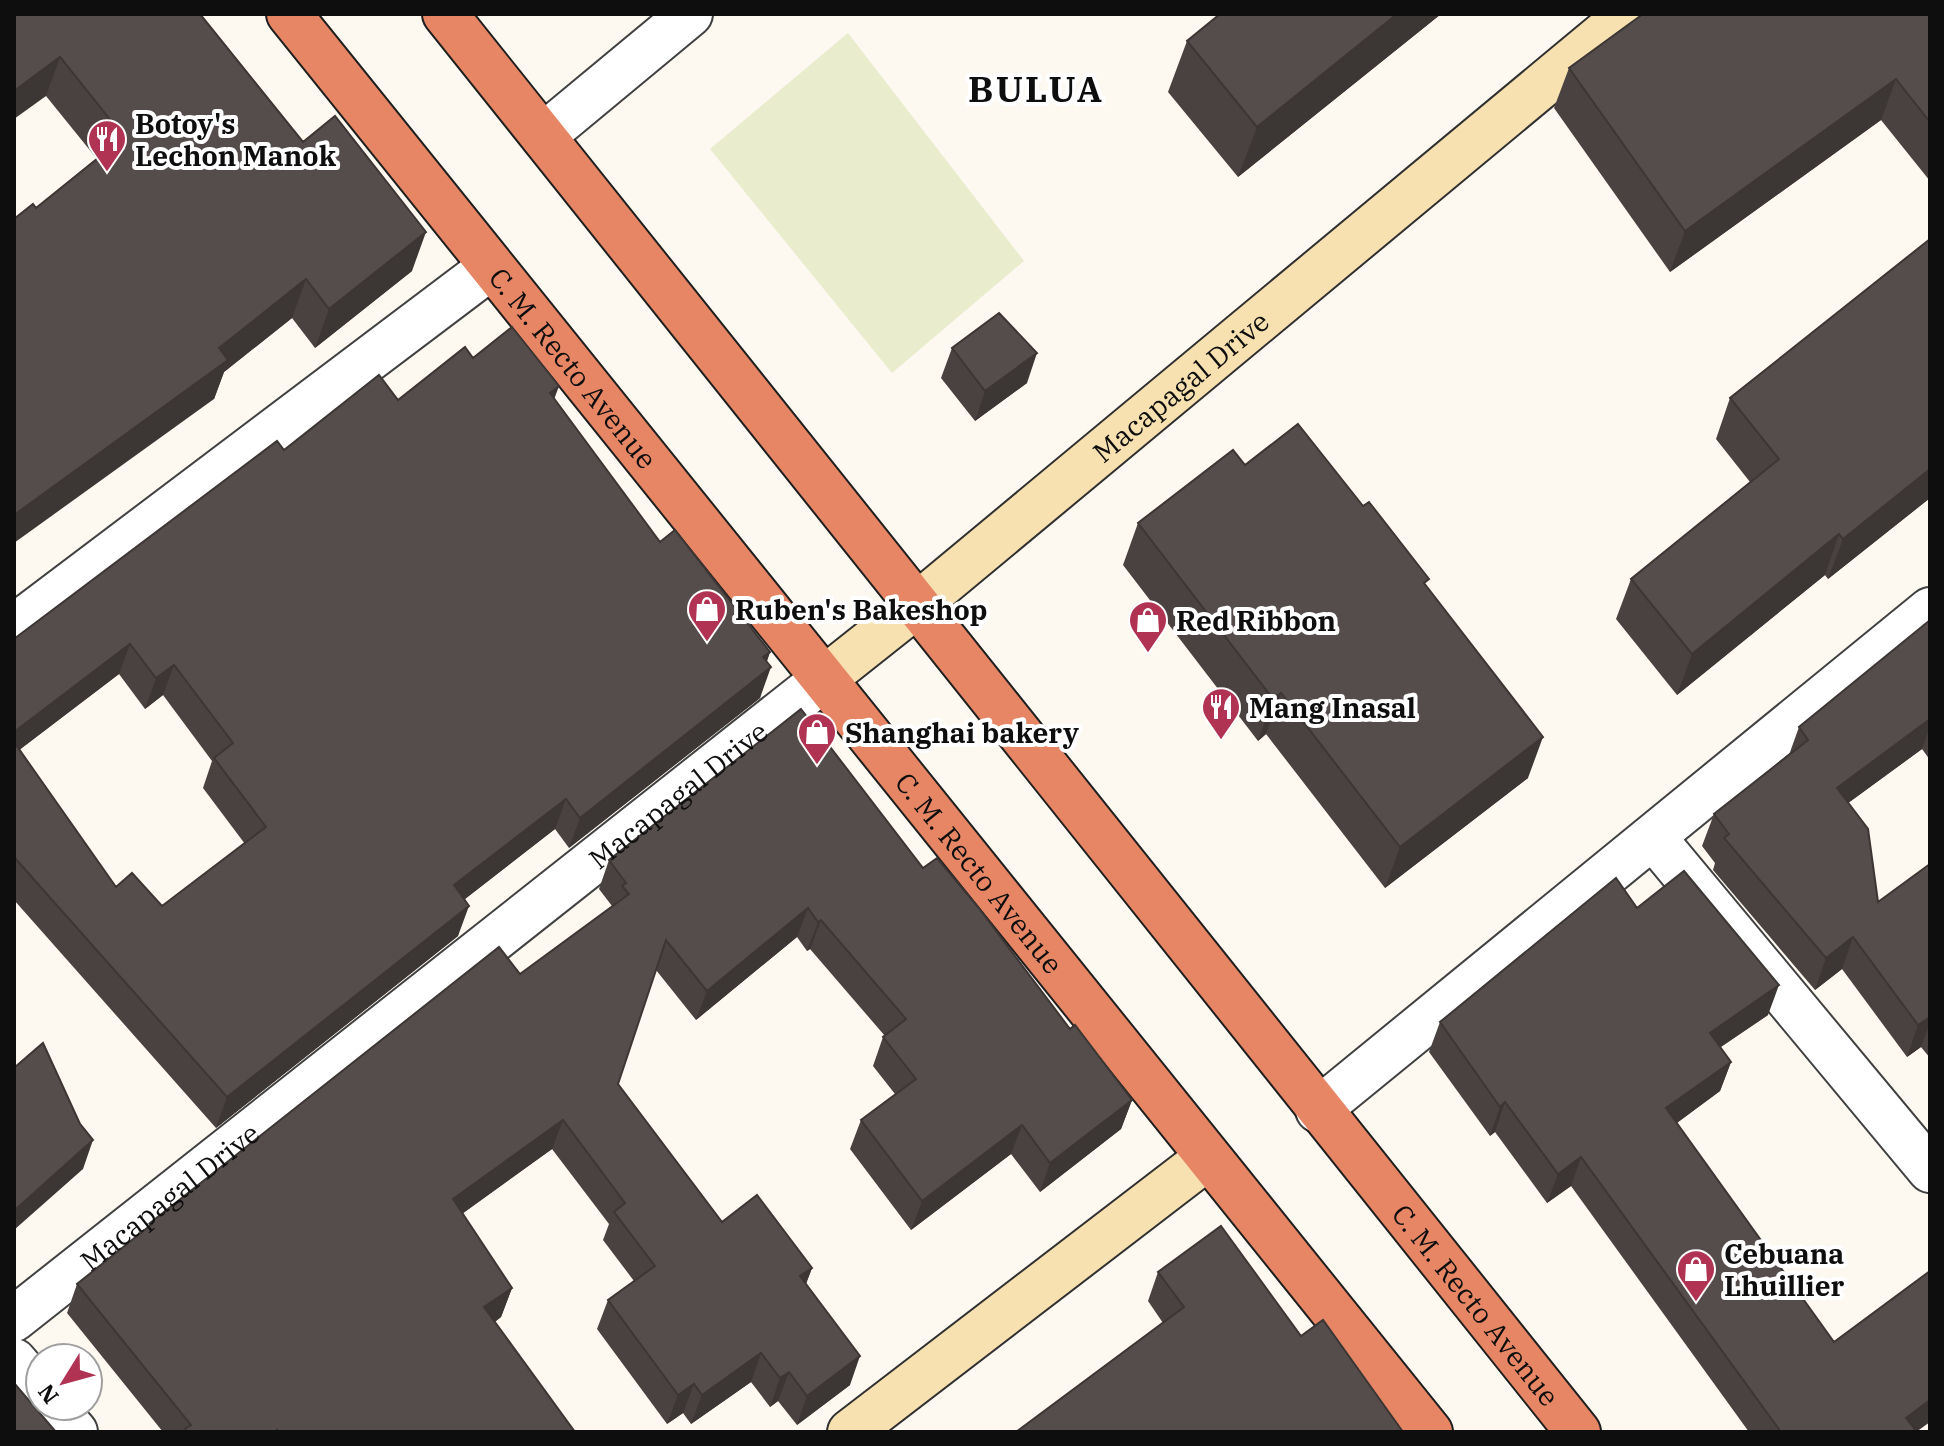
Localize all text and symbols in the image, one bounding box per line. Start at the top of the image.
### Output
district label: BULUA [968,65,1104,112]
place label: Botoy's Lechon Manok [135,105,337,174]
restaurant icon: Botoy's Lechon Manok [86,118,128,173]
street label: C. M. Recto Avenue [481,259,666,476]
street label: Macapagal Drive [1085,302,1276,470]
shop icon: Ruben's Bakeshop [686,588,728,643]
place label: Ruben's Bakeshop [735,591,987,628]
shop icon: Red Ribbon [1127,599,1169,654]
place label: Red Ribbon [1176,602,1336,639]
restaurant icon: Mang Inasal [1200,686,1242,741]
place label: Mang Inasal [1249,689,1416,726]
shop icon: Shanghai bakery [796,711,838,766]
street label: Macapagal Drive [581,712,775,877]
place label: Shanghai bakery [845,714,1079,751]
street label: C. M. Recto Avenue [888,764,1072,981]
street label: Macapagal Drive [72,1114,266,1278]
street label: C. M. Recto Avenue [1384,1196,1568,1413]
place label: Cebuana Lhuillier [1724,1235,1845,1304]
shop icon: Cebuana Lhuillier [1675,1248,1717,1303]
north arrow [24,1342,104,1422]
text: N [31,1379,64,1410]

